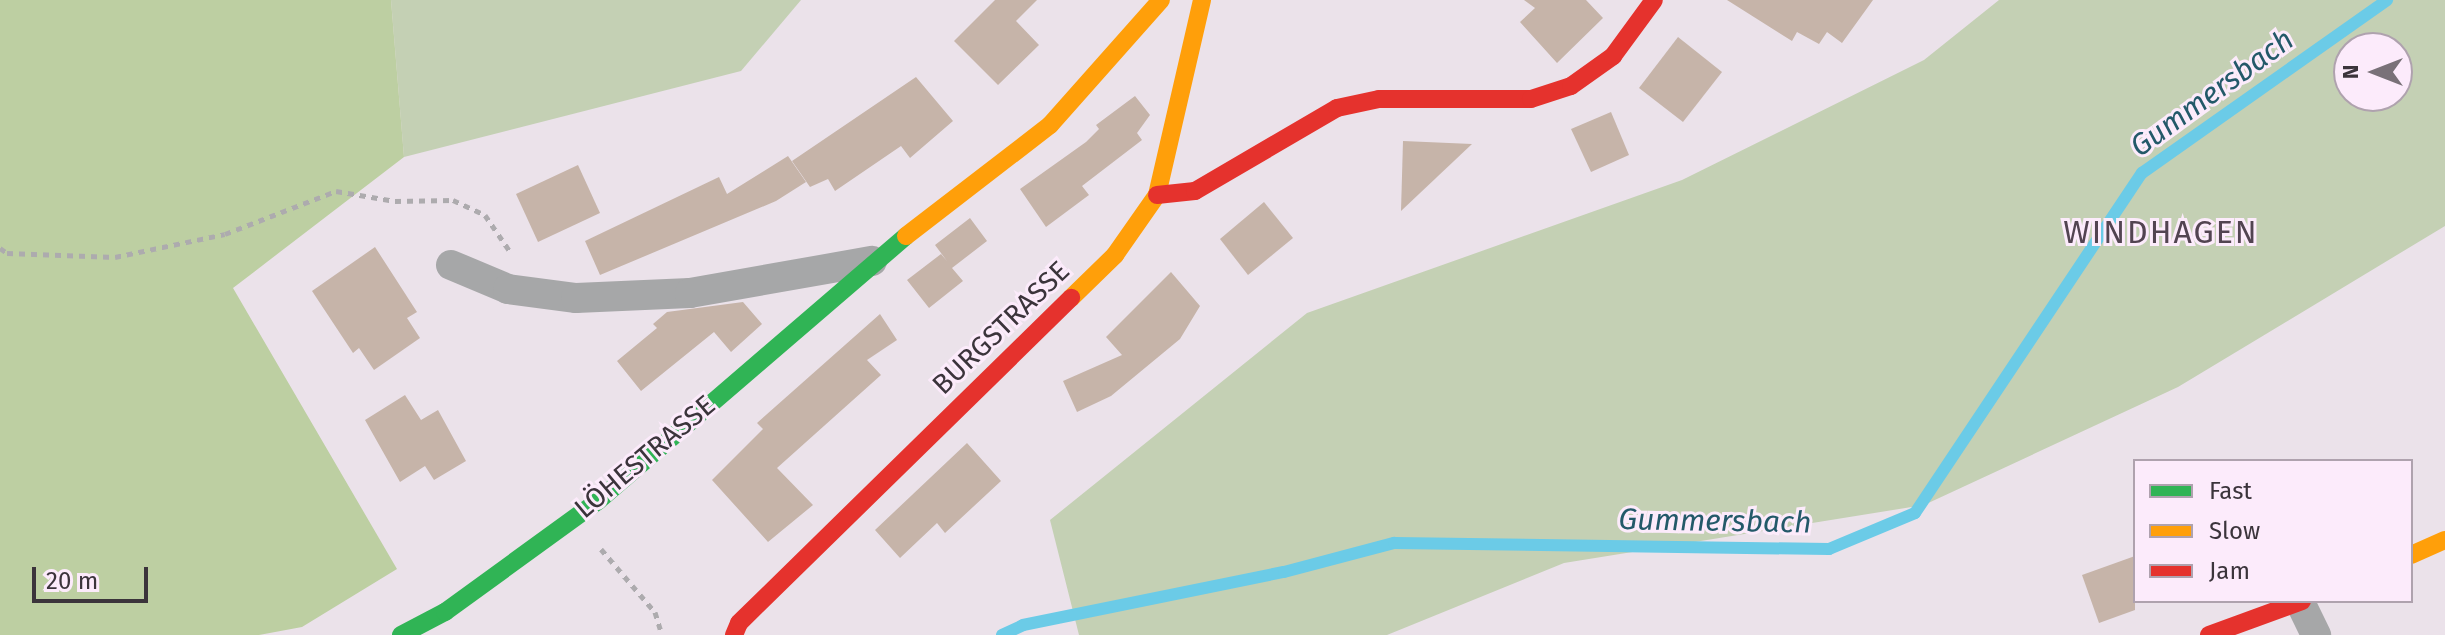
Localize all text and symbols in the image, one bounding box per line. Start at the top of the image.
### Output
water label: Gummersbach [2123,22,2301,164]
north arrow [2333,32,2413,112]
text: N [2337,65,2364,79]
district label: WINDHAGEN [2063,213,2259,251]
street label: BURGSTRASSE [926,254,1076,402]
street label: LÖHESTRASSE [568,389,722,525]
legend [2133,459,2413,603]
text: Fast [2209,477,2252,505]
water label: Gummersbach [1618,501,1812,541]
text: Slow [2209,517,2260,545]
scale bar [36,551,152,601]
text: Jam [2209,557,2250,585]
text: 20 m [46,567,98,595]

